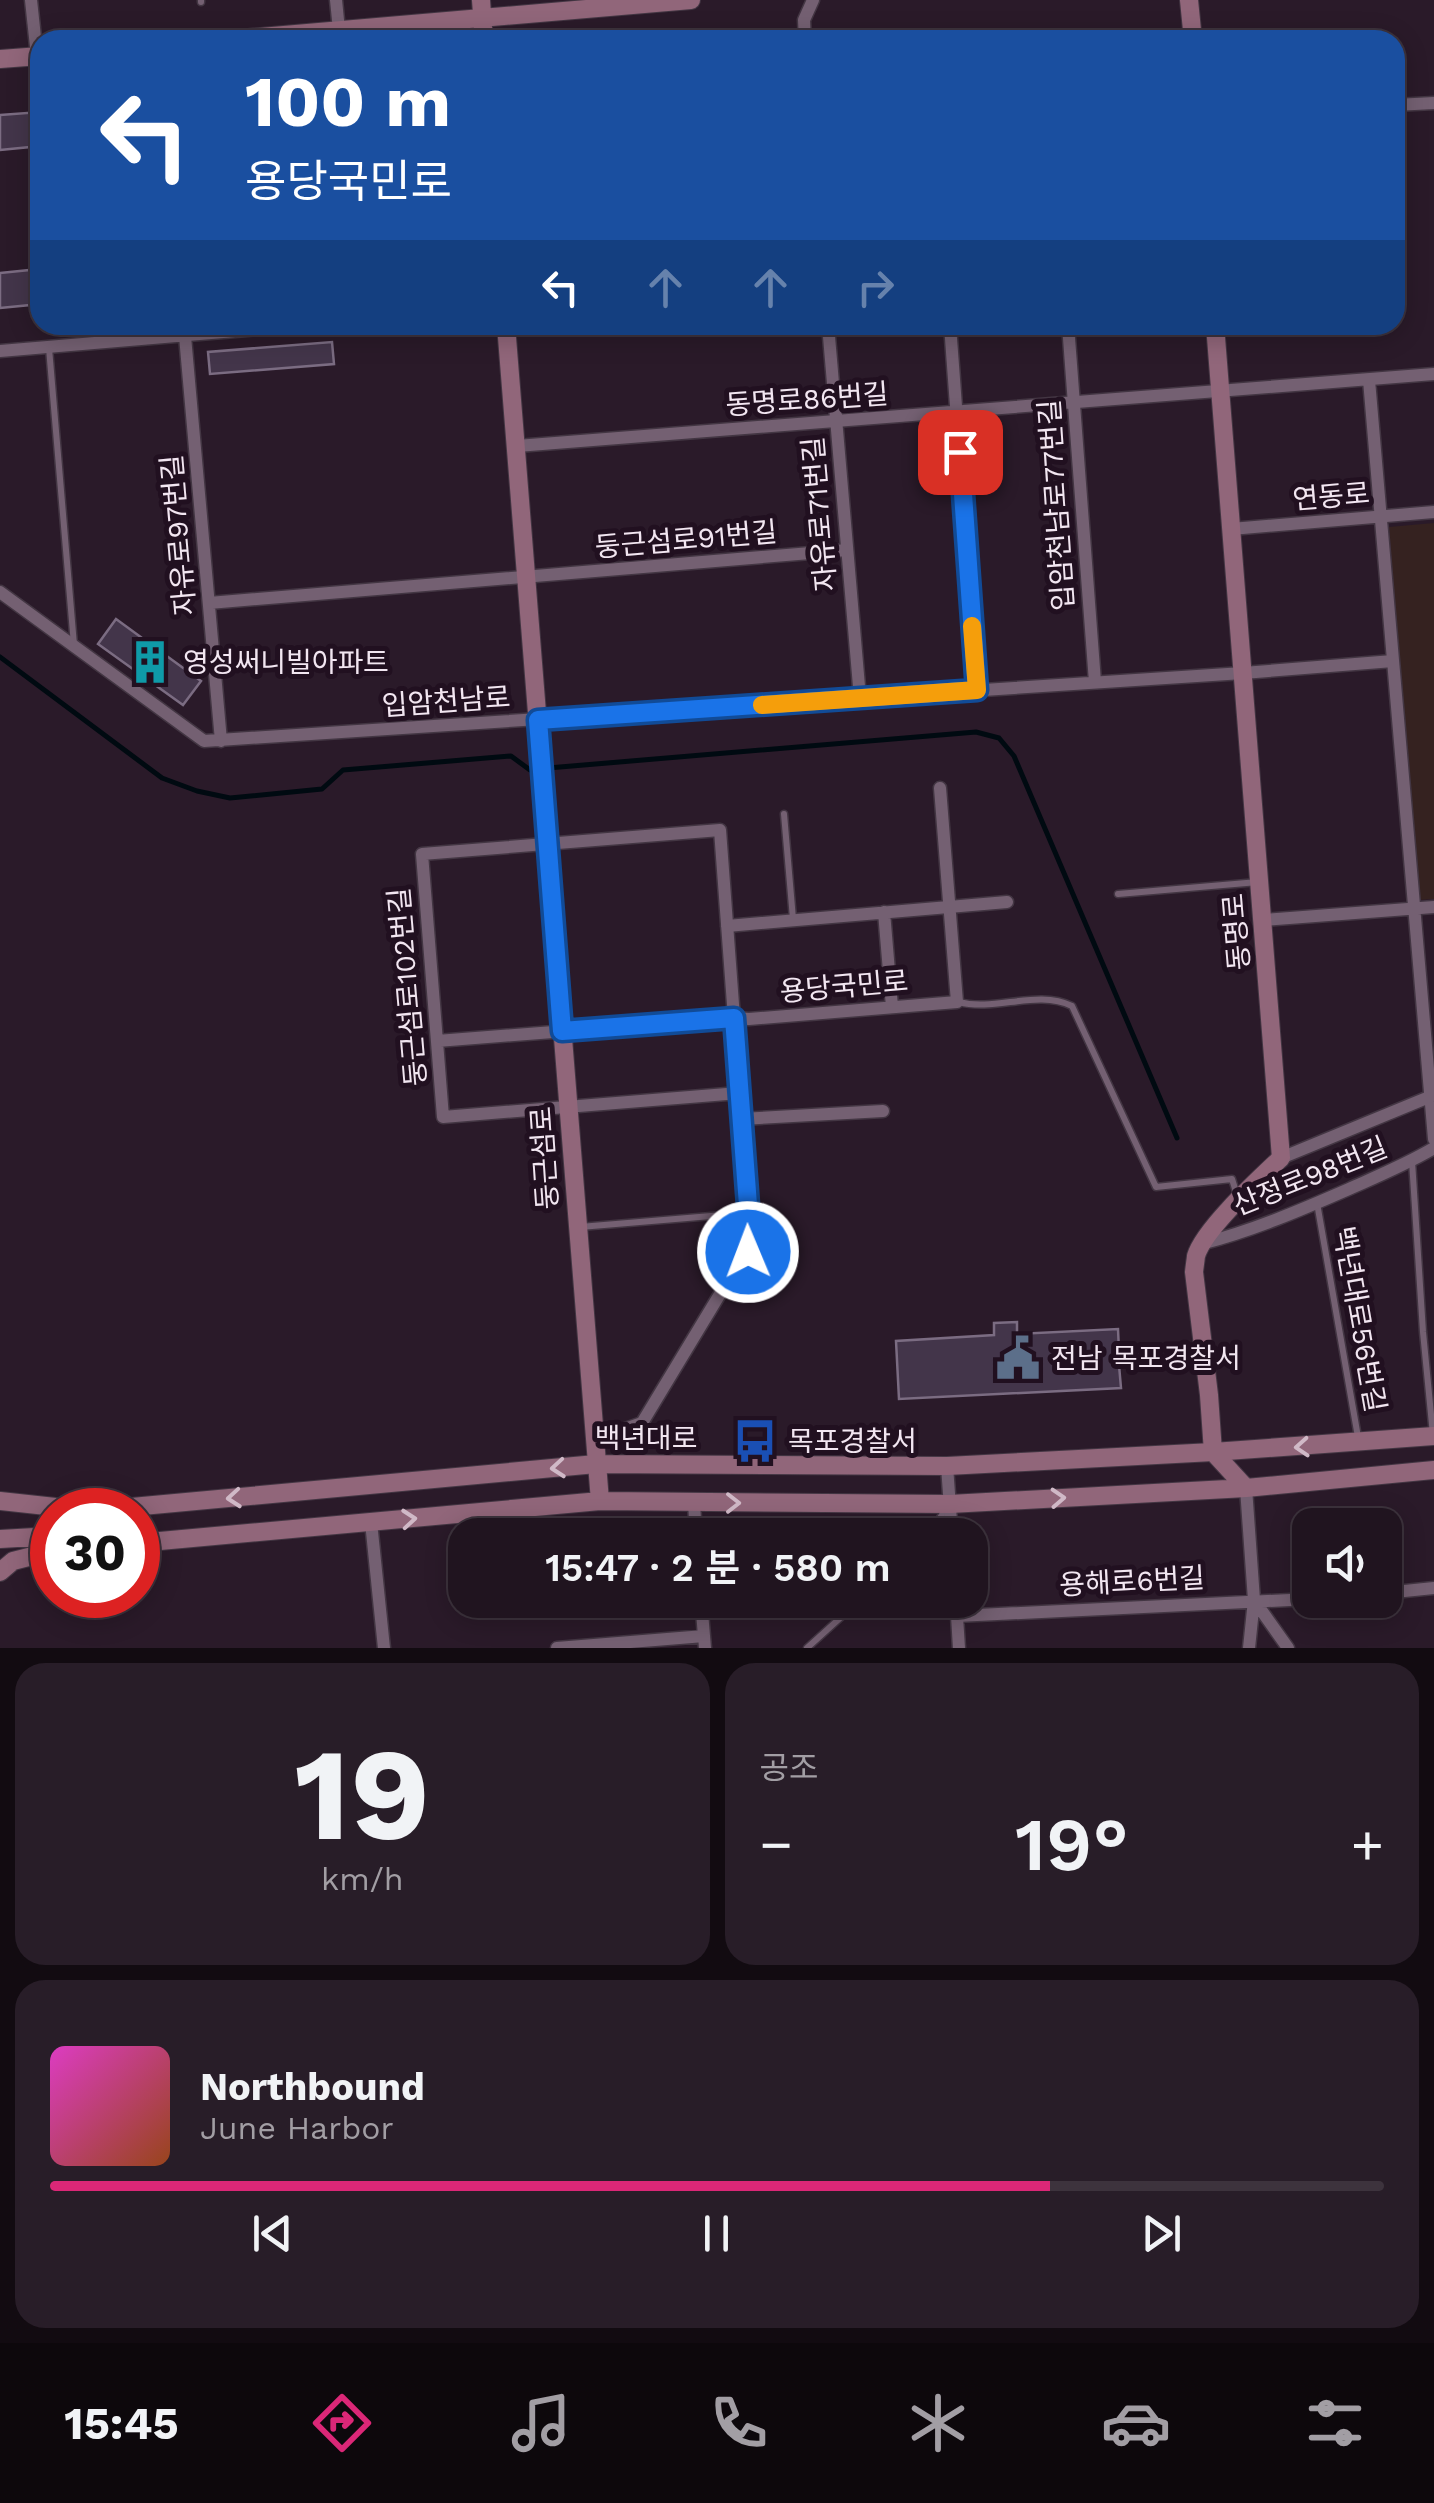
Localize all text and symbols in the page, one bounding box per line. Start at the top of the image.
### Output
text: 100 m [245,61,451,143]
icon: left [80,70,210,200]
text: 용당국민로 [245,155,452,208]
icon: left [533,260,588,315]
icon: ahead [638,260,693,315]
icon: ahead [743,260,798,315]
icon: right [848,260,903,315]
street label: 동명로86번길 [725,377,890,422]
street label: 입암천남로77번길 [1033,398,1080,612]
pin [918,410,1003,495]
icon: arrive [933,425,988,480]
street label: 자유로71번길 [796,435,843,593]
street label: 자유로97번길 [155,453,202,617]
street label: 연동로 [1291,477,1371,516]
street label: 둥근섬로91번길 [594,515,779,564]
building icon: 영성써니빌아파트 [126,638,174,686]
place label: 영성써니빌아파트 [183,646,389,679]
street label: 입암천남로 [381,681,511,722]
street label: 둥근섬로102번길 [382,886,433,1088]
street label: 동명로 [1217,892,1256,972]
street label: 용당국민로 [778,964,910,1009]
street label: 둥근섬로 [524,1105,565,1211]
street label: 산정로98번길 [1228,1131,1392,1222]
position arrow [696,1200,800,1304]
street label: 백년대로56번길 [1327,1224,1392,1414]
public building icon: 전남 목포경찰서 [994,1334,1042,1382]
place label: 전남 목포경찰서 [1051,1342,1241,1375]
bus stop icon: 목포경찰서 [731,1417,779,1465]
street label: 백년대로 [594,1422,698,1455]
place label: 목포경찰서 [788,1425,917,1458]
one-way arrow [1293,1436,1309,1457]
one-way arrow [549,1456,565,1478]
one-way arrow [226,1486,242,1508]
speed limit sign: 30 [30,1488,160,1618]
one-way arrow [1050,1488,1066,1509]
one-way arrow [726,1492,742,1514]
one-way arrow [401,1508,417,1530]
map controls [1292,1508,1402,1618]
button: sound [1292,1508,1402,1618]
text: 15:47 · 2 분 · 580 m [545,1546,891,1590]
street label: 용해로6번길 [1058,1561,1206,1602]
text: 19 [294,1718,430,1871]
text: 공조 [760,1749,818,1787]
text: 19° [1015,1800,1129,1888]
text: − [760,1812,793,1876]
text: + [1351,1812,1384,1876]
text: km/h [321,1860,403,1898]
text: Northbound [200,2065,425,2109]
text: June Harbor [200,2109,394,2147]
icon: previous [245,2206,300,2261]
icon: pause [689,2206,744,2261]
icon: next [1134,2206,1189,2261]
icon: directions [307,2388,377,2458]
icon: music [506,2388,576,2458]
icon: phone [704,2388,774,2458]
icon: climate [903,2388,973,2458]
icon: car [1101,2388,1171,2458]
icon: filters [1300,2388,1370,2458]
text: 15:45 [64,2397,179,2450]

